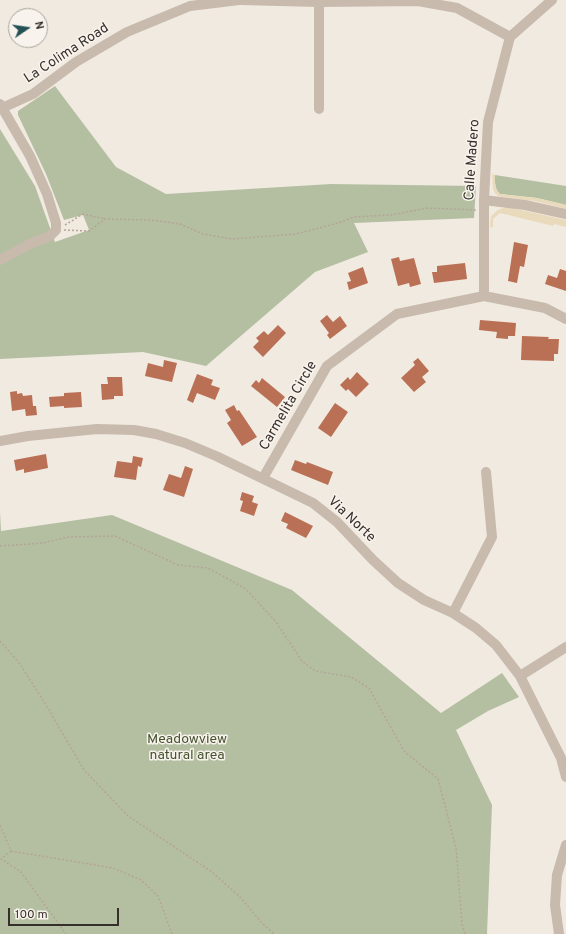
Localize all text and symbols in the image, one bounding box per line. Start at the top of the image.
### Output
north arrow [8,8,48,48]
street label: La Colima Road [21,20,113,88]
text: N [31,20,46,31]
street label: Calle Madero [462,119,484,201]
street label: Carmelita Circle [257,358,321,454]
street label: Via Norte [324,494,378,546]
park label: Meadowview natural area [147,732,227,764]
scale bar [10,900,121,926]
text: 100 m [15,907,48,923]

